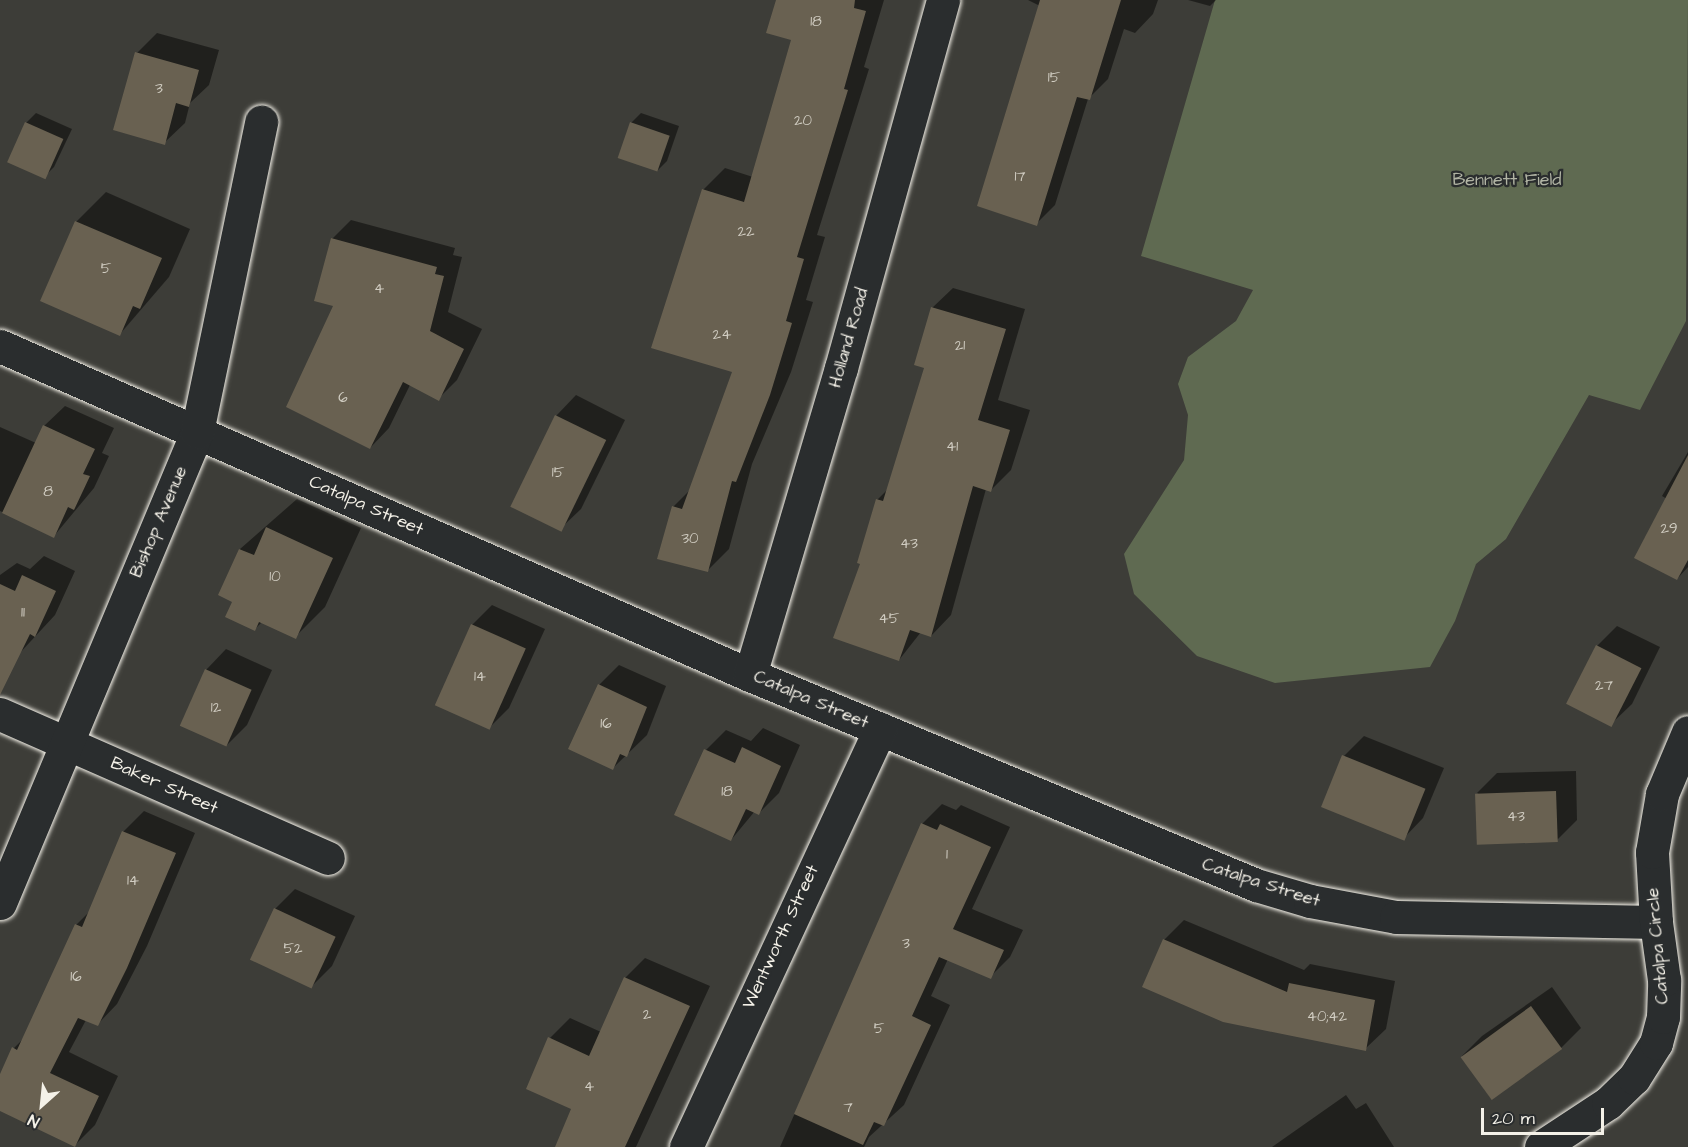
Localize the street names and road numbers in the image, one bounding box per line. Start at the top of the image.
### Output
street label: Holland Road [824,286,874,390]
street label: Bishop Avenue [126,463,192,581]
street label: Catalpa Street [305,471,427,541]
street label: Catalpa Street [750,666,872,734]
street label: Baker Street [107,753,221,819]
street label: Catalpa Street [1199,854,1323,912]
street label: Wentworth Street [738,862,824,1012]
street label: Catalpa Circle [1642,887,1674,1005]

